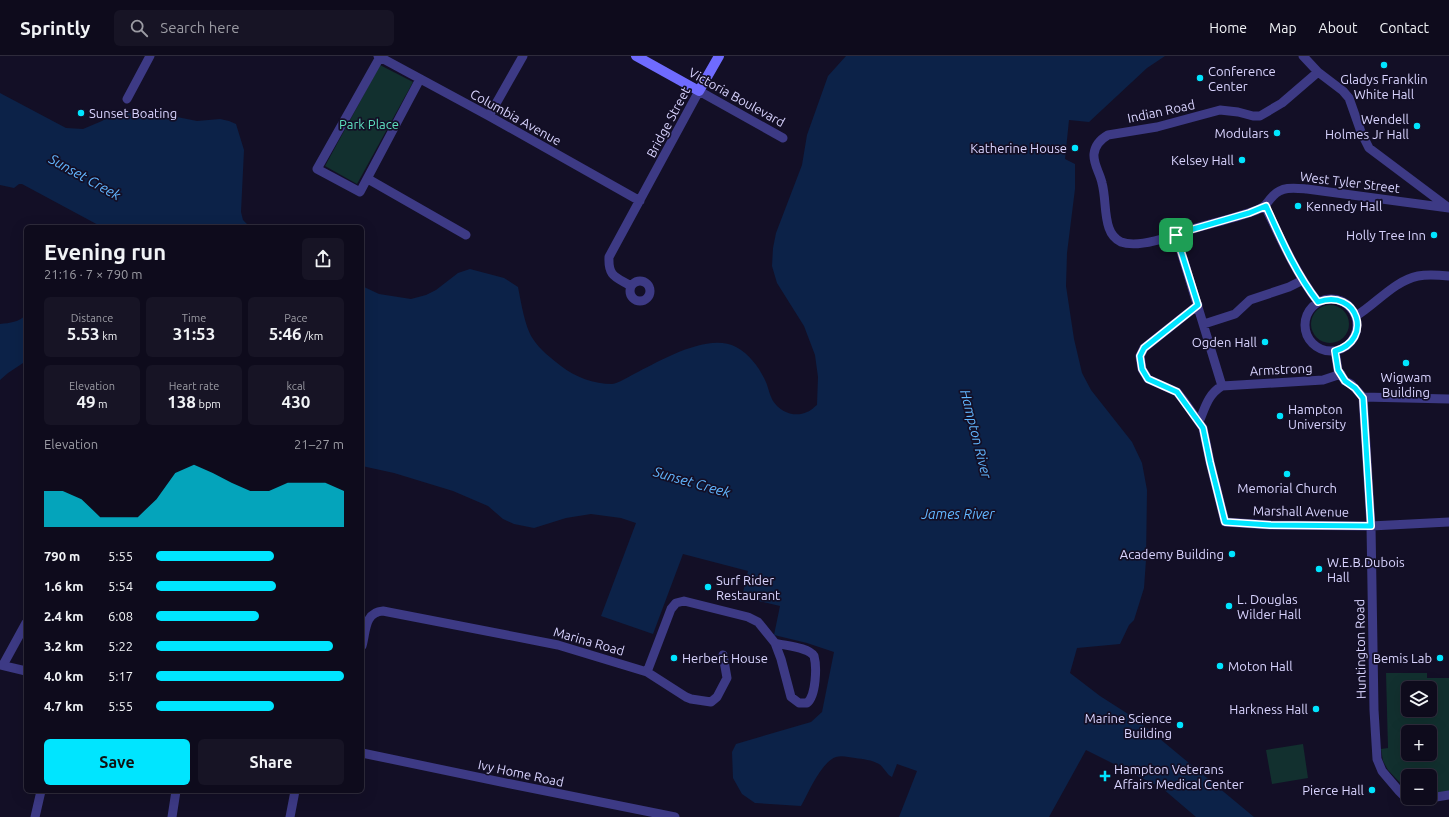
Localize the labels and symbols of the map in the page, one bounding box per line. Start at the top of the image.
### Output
marker: Gladys Franklin White Hall [1379,60,1389,70]
place label: Conference Center [1208,64,1276,93]
street label: Victoria Boulevard [686,65,788,129]
place label: Gladys Franklin White Hall [1340,72,1428,101]
marker: Conference Center [1195,73,1205,83]
street label: Bridge Street [644,84,692,160]
street label: Columbia Avenue [468,86,564,148]
street label: Indian Road [1126,97,1196,125]
place label: Sunset Boating [89,106,177,120]
marker: Sunset Boating [76,108,86,118]
place label: Wendell Holmes Jr Hall [1325,112,1410,141]
park label: Park Place [339,117,399,131]
marker: Wendell Holmes Jr Hall [1412,121,1422,131]
place label: Modulars [1214,126,1269,140]
marker: Modulars [1272,128,1282,138]
place label: Katherine House [970,141,1067,155]
marker: Katherine House [1070,143,1080,153]
water label: Sunset Creek [45,150,124,204]
place label: Kelsey Hall [1171,153,1235,167]
marker: Kelsey Hall [1237,155,1247,165]
street label: West Tyler Street [1299,169,1401,195]
place label: Kennedy Hall [1306,199,1383,213]
marker: Kennedy Hall [1293,201,1303,211]
pin [1159,218,1193,252]
place label: Holly Tree Inn [1346,228,1426,242]
marker: Holly Tree Inn [1429,230,1439,240]
place label: Ogden Hall [1192,335,1258,349]
marker: Ogden Hall [1260,337,1270,347]
marker: Wigwam Building [1401,358,1411,368]
street label: Armstrong [1249,360,1313,378]
place label: Wigwam Building [1381,370,1431,399]
water label: Hampton River [957,388,995,481]
place label: Hampton University [1288,402,1346,431]
marker: Hampton University [1275,411,1285,421]
water label: Sunset Creek [651,463,733,501]
marker: Memorial Church [1282,469,1292,479]
place label: Memorial Church [1237,481,1337,495]
street label: Marshall Avenue [1253,503,1349,519]
water label: James River [920,506,995,522]
place label: Academy Building [1120,547,1224,561]
marker: Academy Building [1227,549,1237,559]
place label: W.E.B.Dubois Hall [1327,555,1405,584]
marker: W.E.B.Dubois Hall [1314,564,1324,574]
place label: Surf Rider Restaurant [716,573,780,602]
marker: Surf Rider Restaurant [703,582,713,592]
place label: L. Douglas Wilder Hall [1237,592,1302,621]
street label: Huntington Road [1352,599,1368,699]
marker: L. Douglas Wilder Hall [1224,601,1234,611]
street label: Marina Road [552,624,626,658]
place label: Herbert House [682,651,768,665]
place label: Bemis Lab [1373,651,1432,665]
marker: Herbert House [669,653,679,663]
marker: Bemis Lab [1435,653,1445,663]
place label: Moton Hall [1228,659,1293,673]
marker: Moton Hall [1215,661,1225,671]
place label: Harkness Hall [1229,702,1309,716]
marker: Harkness Hall [1311,704,1321,714]
place label: Marine Science Building [1085,711,1172,740]
marker: Marine Science Building [1175,720,1185,730]
street label: Ivy Home Road [477,757,565,789]
place label: Hampton Veterans Affairs Medical Center [1114,762,1244,791]
marker: Hampton Veterans Affairs Medical Center [1099,770,1111,782]
place label: Pierce Hall [1302,783,1365,797]
marker: Pierce Hall [1367,785,1377,795]

